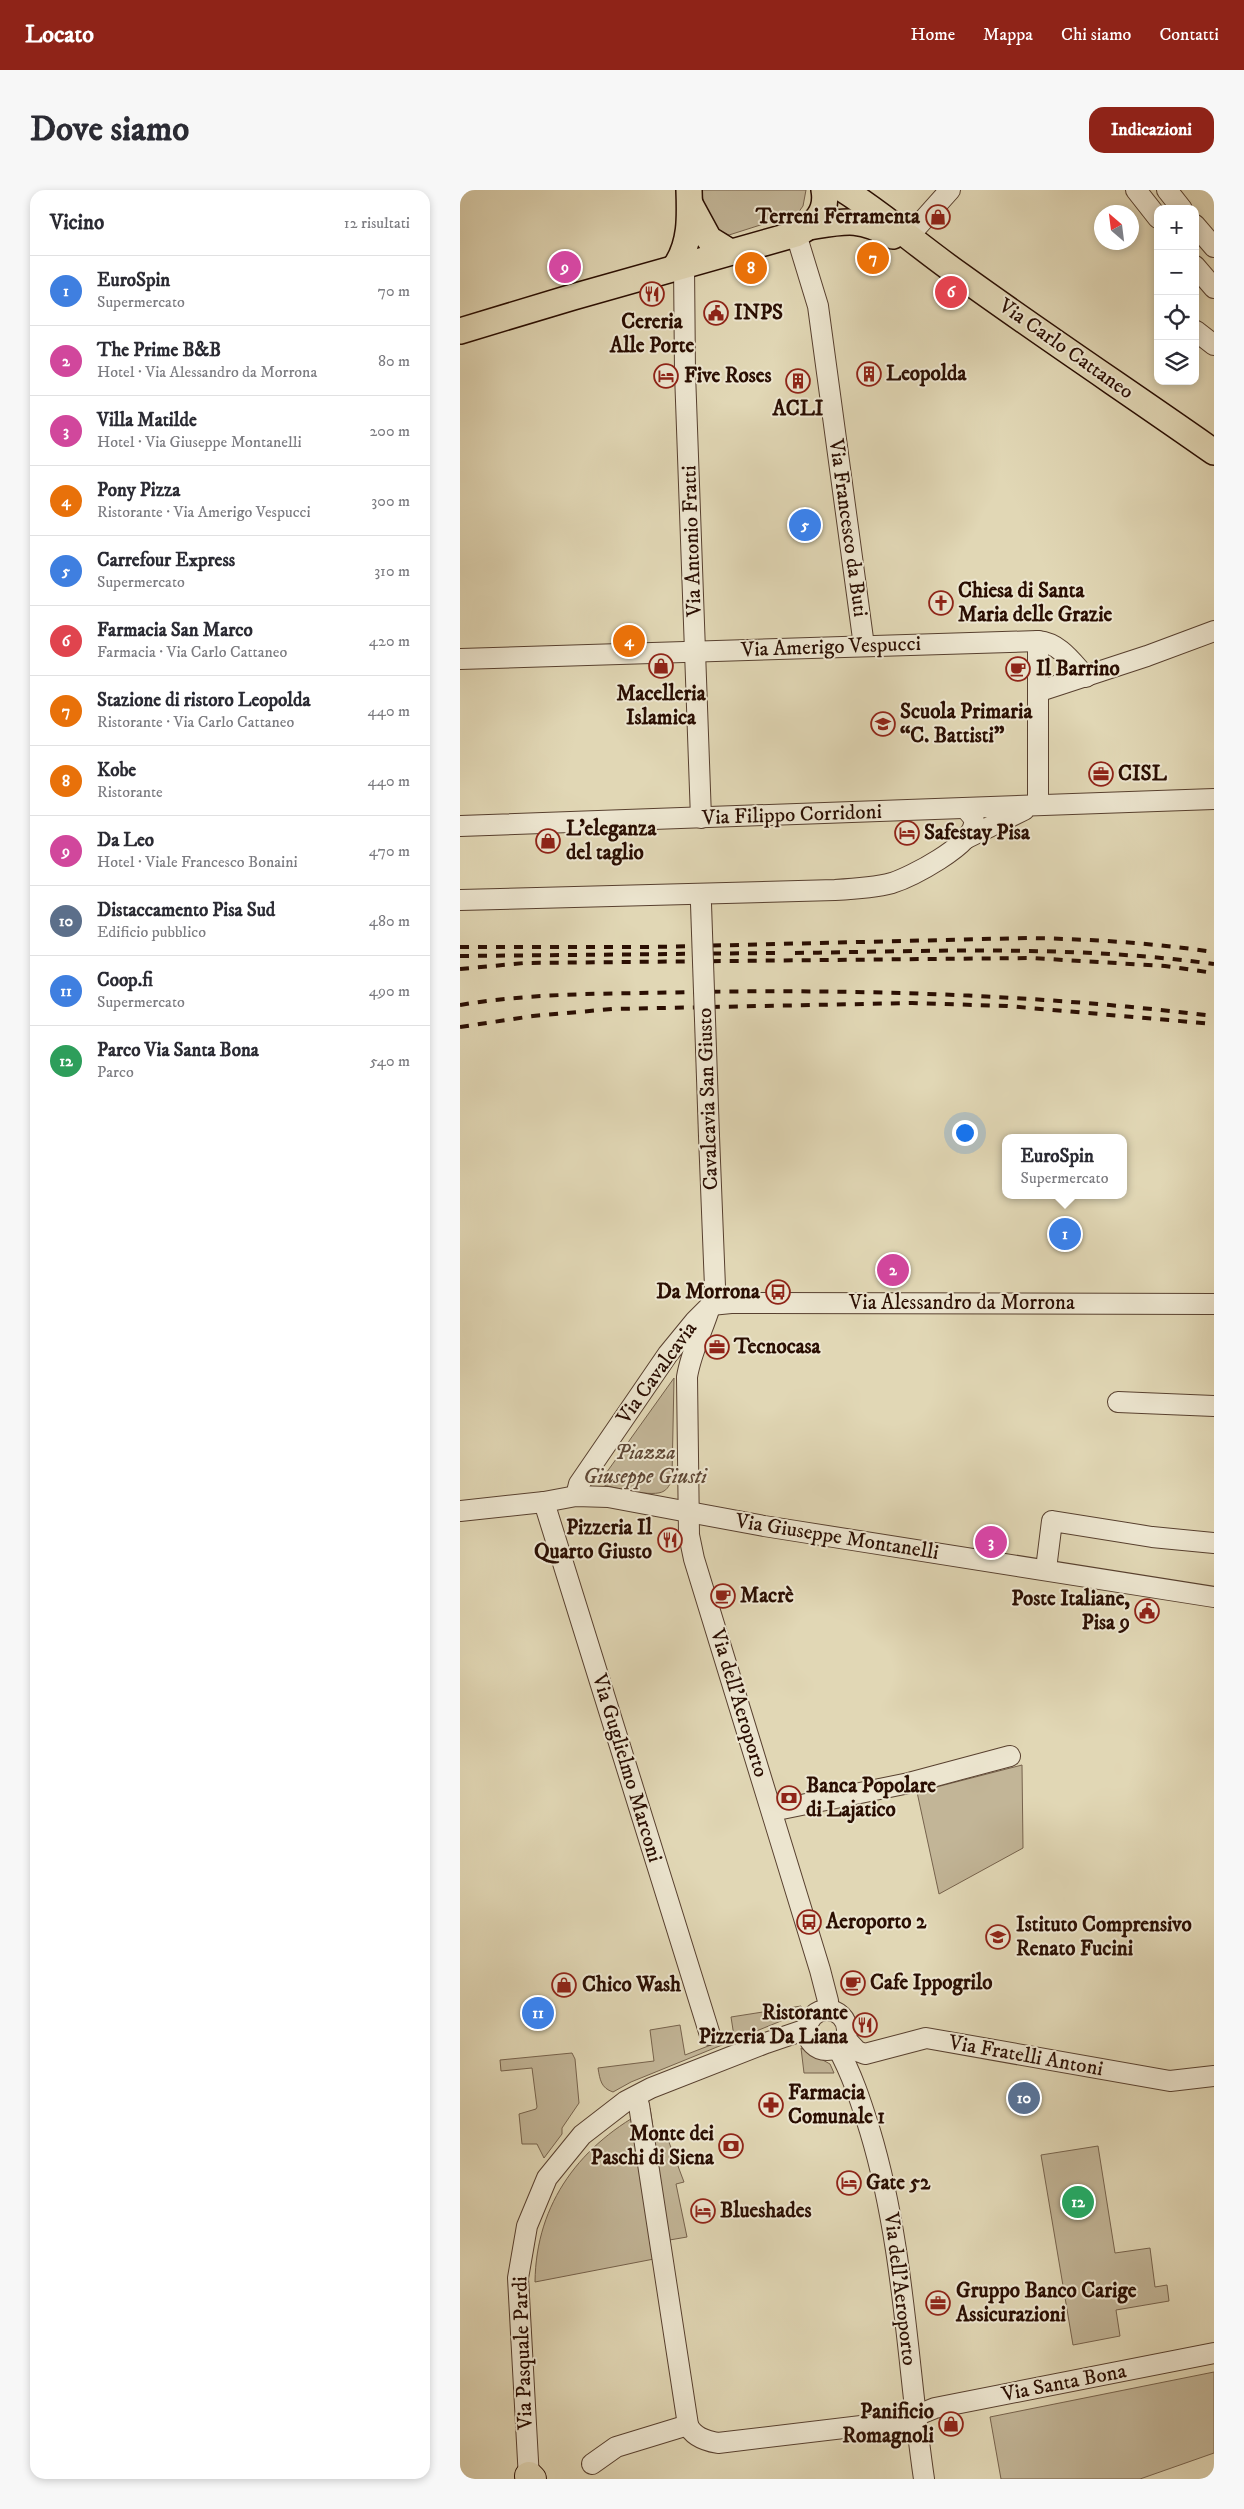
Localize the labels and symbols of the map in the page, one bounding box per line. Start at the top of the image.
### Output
place label: Terreni Ferramenta [755,204,921,230]
shop icon: Terreni Ferramenta [925,204,951,230]
north arrow [1094,205,1139,250]
pin: 7 [857,239,889,277]
pin: 9 [549,248,581,286]
pin: 8 [735,249,767,287]
pin: 6 [935,273,967,311]
restaurant icon: Cereria Alle Porte [639,281,665,307]
street label: Via Carlo Cattaneo [993,292,1138,405]
public building icon: INPS [703,300,729,326]
place label: INPS [734,300,783,326]
place label: Cereria Alle Porte [609,309,694,359]
building icon: Leopolda [856,361,882,387]
place label: Leopolda [886,361,968,387]
hotel icon: Five Roses [653,363,679,389]
place label: Five Roses [684,363,771,389]
building icon: ACLI [785,368,811,394]
place label: ACLI [772,396,824,422]
street label: Via Francesco da Buti [823,436,873,619]
street label: Via Antonio Fratti [676,465,708,618]
pin: 5 [789,506,821,544]
place label: Chiesa di Santa Maria delle Grazie [958,578,1113,628]
church icon: Chiesa di Santa Maria delle Grazie [928,590,954,616]
pin: 4 [613,622,645,660]
street label: Via Amerigo Vespucci [740,631,921,663]
shop icon: Macelleria Islamica [648,653,674,679]
cafe icon: Il Barrino [1005,656,1031,682]
place label: Il Barrino [1036,656,1120,682]
place label: Macelleria Islamica [616,681,707,731]
place label: Scuola Primaria “C. Battisti” [900,699,1033,749]
school or university icon: Scuola Primaria “C. Battisti” [870,711,896,737]
office icon: CISL [1088,761,1114,787]
place label: CISL [1118,761,1168,787]
street label: Via Filippo Corridoni [701,799,882,831]
place label: L'eleganza del taglio [566,816,657,866]
hotel icon: Safestay Pisa [894,820,920,846]
place label: Safestay Pisa [924,820,1031,846]
shop icon: L'eleganza del taglio [535,828,561,854]
street label: Cavalcavia San Giusto [692,1007,724,1191]
your location [952,1120,978,1146]
pin: 1 [1049,1215,1081,1253]
pin: 2 [877,1251,909,1289]
place label: Da Morrona [656,1279,761,1305]
bus stop icon: Da Morrona [765,1279,791,1305]
street label: Via Alessandro da Morrona [848,1290,1075,1316]
street label: Via Cavalcavia [610,1316,703,1430]
office icon: Tecnocasa [704,1334,730,1360]
place label: Tecnocasa [733,1334,822,1360]
park label: Piazza Giuseppe Giusti [583,1440,708,1490]
street label: Via Giuseppe Montanelli [733,1508,940,1566]
place label: Pizzeria Il Quarto Giusto [534,1515,653,1565]
pin: 3 [975,1523,1007,1561]
restaurant icon: Pizzeria Il Quarto Giusto [657,1527,683,1553]
cafe icon: Macrè [710,1583,736,1609]
place label: Macrè [740,1583,794,1609]
place label: Poste Italiane, Pisa 9 [1011,1586,1130,1636]
public building icon: Poste Italiane, Pisa 9 [1134,1598,1160,1624]
street label: Via dell'Aeroporto [704,1625,774,1780]
street label: Via Guglielmo Marconi [586,1670,668,1865]
place label: Banca Popolare di Lajatico [806,1773,936,1824]
bank icon: Banca Popolare di Lajatico [776,1785,802,1811]
bus stop icon: Aeroporto 2 [796,1909,822,1935]
place label: Aeroporto 2 [825,1909,927,1935]
place label: Istituto Comprensivo Renato Fucini [1016,1912,1192,1962]
school or university icon: Istituto Comprensivo Renato Fucini [985,1924,1011,1950]
cafe icon: Cafe Ippogrilo [840,1970,866,1996]
place label: Cafe Ippogrilo [870,1970,992,1996]
shop icon: Chico Wash [551,1972,577,1998]
place label: Chico Wash [582,1972,682,1998]
pin: 11 [522,1994,554,2032]
place label: Ristorante Pizzeria Da Liana [698,2000,849,2050]
restaurant icon: Ristorante Pizzeria Da Liana [852,2012,878,2038]
street label: Via Fratelli Antoni [946,2029,1105,2082]
pin: 10 [1008,2079,1040,2117]
place label: Farmacia Comunale 1 [788,2080,885,2130]
pharmacy icon: Farmacia Comunale 1 [758,2092,784,2118]
place label: Monte dei Paschi di Siena [590,2121,715,2171]
bank icon: Monte dei Paschi di Siena [718,2133,744,2159]
hotel icon: Gate 52 [836,2170,862,2196]
place label: Gate 52 [866,2170,931,2196]
pin: 12 [1062,2183,1094,2221]
hotel icon: Blueshades [690,2198,716,2224]
place label: Blueshades [720,2198,811,2224]
street label: Via dell'Aeroporto [878,2210,922,2367]
street label: Via Pasquale Pardi [507,2276,539,2431]
place label: Gruppo Banco Carige Assicurazioni [955,2278,1137,2328]
office icon: Gruppo Banco Carige Assicurazioni [925,2290,951,2316]
street label: Via Santa Bona [999,2358,1129,2408]
place label: Panificio Romagnoli [842,2399,935,2449]
shop icon: Panificio Romagnoli [938,2411,964,2437]

